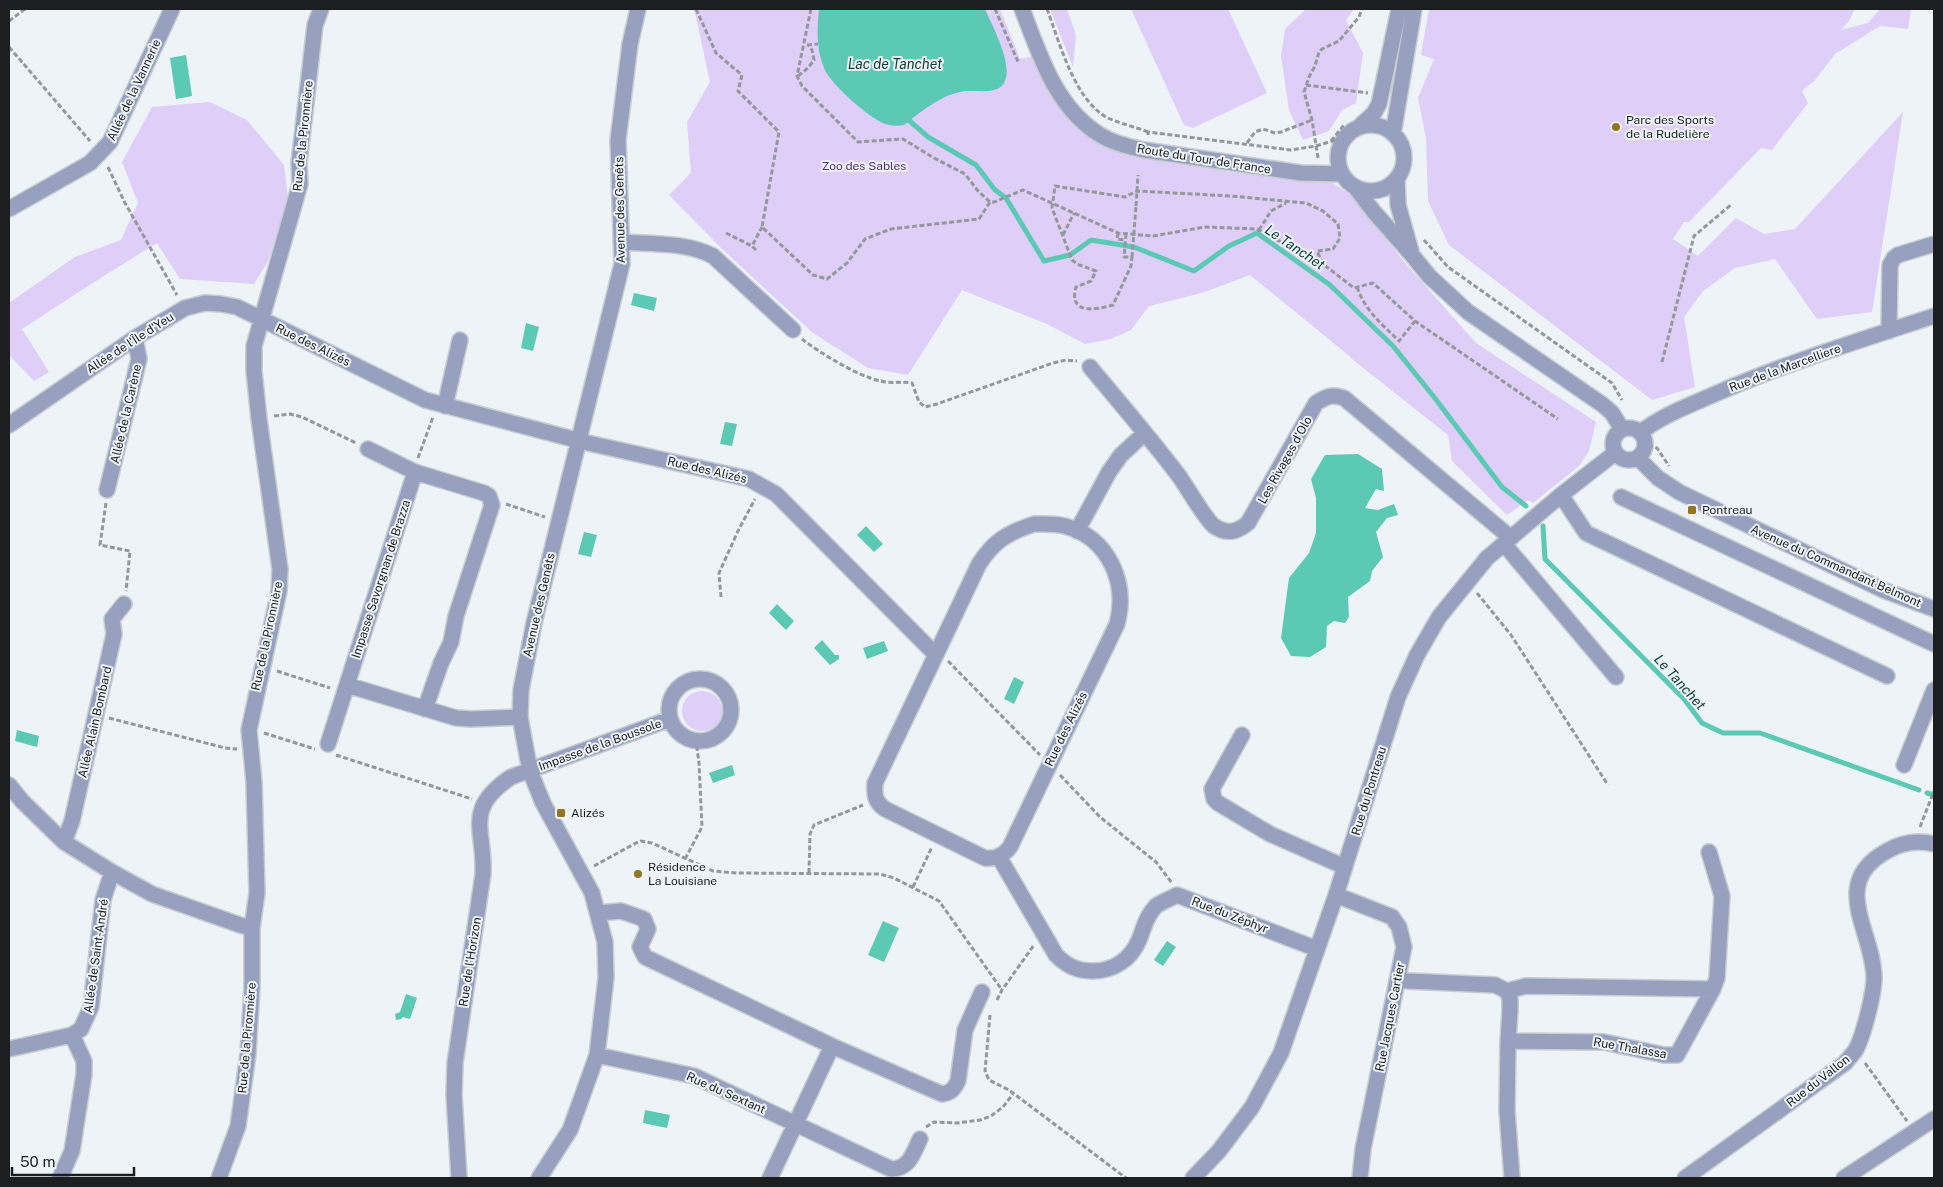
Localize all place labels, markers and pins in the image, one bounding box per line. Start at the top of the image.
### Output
place label: Parc des Sports de la Rudelière [1626,113,1714,141]
marker: Parc des Sports de la Rudelière [1610,121,1622,133]
place label: Pontreau [1702,503,1753,517]
marker: Pontreau [1686,504,1698,516]
place label: Alizés [571,806,605,820]
marker: Alizés [555,807,567,819]
place label: Résidence La Louisiane [648,860,717,888]
marker: Résidence La Louisiane [632,868,644,880]

